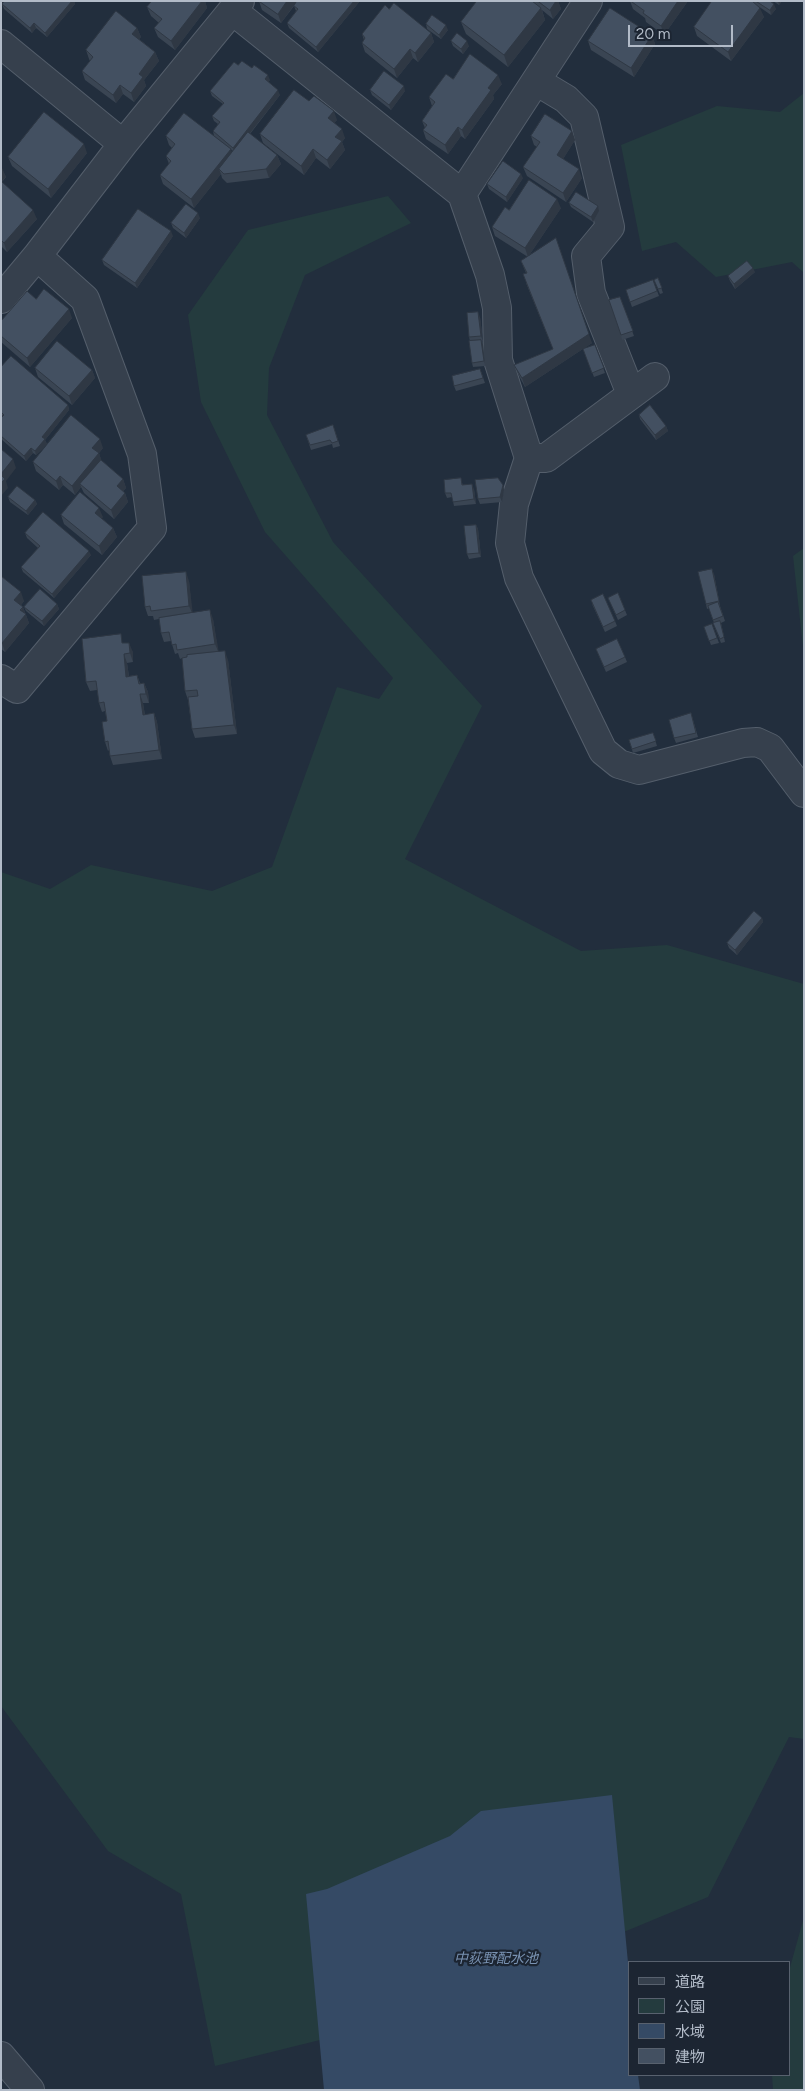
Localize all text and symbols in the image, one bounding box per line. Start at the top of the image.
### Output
scale bar [630,15,735,47]
text: 20 m [636,25,670,43]
water label: 中荻野配水池 [454,1951,538,1967]
legend [628,1961,790,2076]
text: 道路 [675,1973,705,1991]
text: 公園 [675,1998,705,2016]
text: 水域 [675,2023,705,2041]
text: 建物 [675,2048,705,2066]

